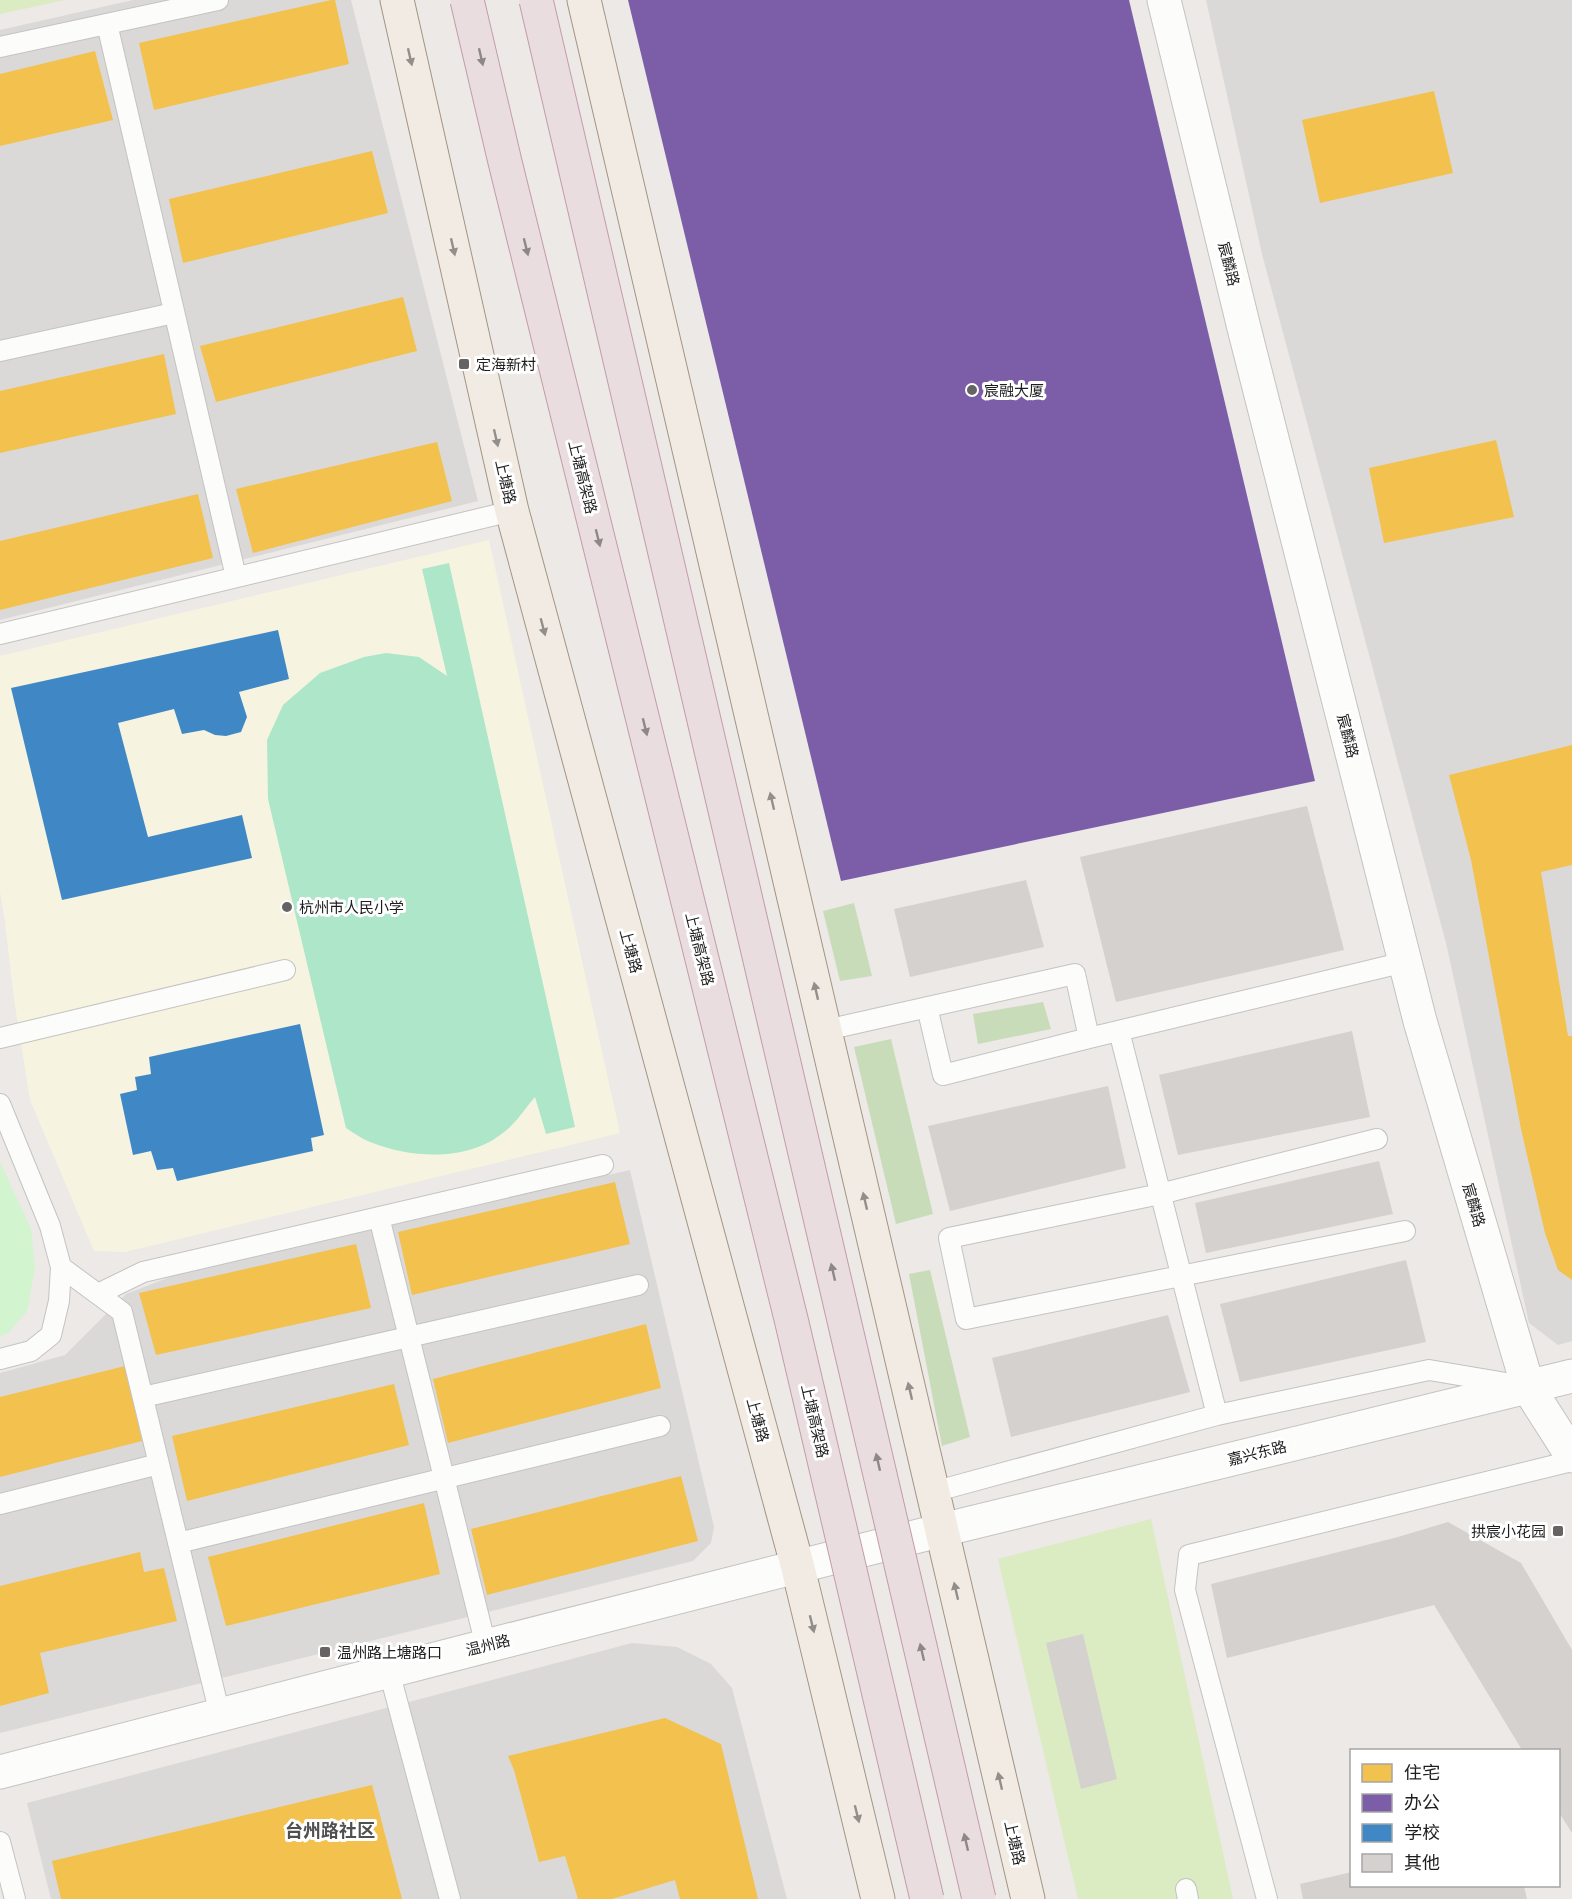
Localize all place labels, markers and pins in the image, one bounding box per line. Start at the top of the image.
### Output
place label: 定海新村 [476,356,536,373]
marker: 定海新村 [457,357,471,371]
place label: 宸融大厦 [984,382,1044,399]
marker: 宸融大厦 [965,383,979,397]
place label: 杭州市人民小学 [299,899,404,916]
marker: 杭州市人民小学 [280,900,294,914]
place label: 拱宸小花园 [1471,1523,1546,1540]
marker: 拱宸小花园 [1551,1524,1565,1538]
place label: 温州路上塘路口 [337,1644,442,1661]
marker: 温州路上塘路口 [318,1645,332,1659]

